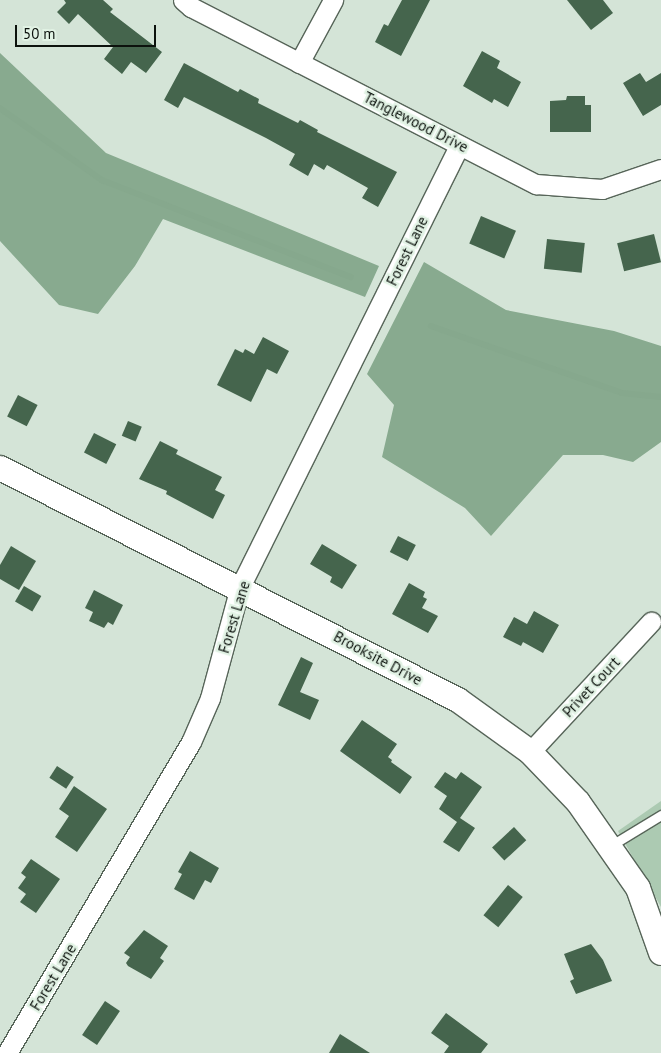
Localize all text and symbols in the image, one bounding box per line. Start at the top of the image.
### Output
scale bar [18,15,159,47]
text: 50 m [23,24,56,43]
street label: Tanglewood Drive [361,88,471,156]
street label: Forest Lane [383,214,431,288]
street label: Forest Lane [214,579,254,655]
street label: Brooksite Drive [331,627,425,689]
street label: Privet Court [559,653,623,721]
street label: Forest Lane [26,940,80,1014]

